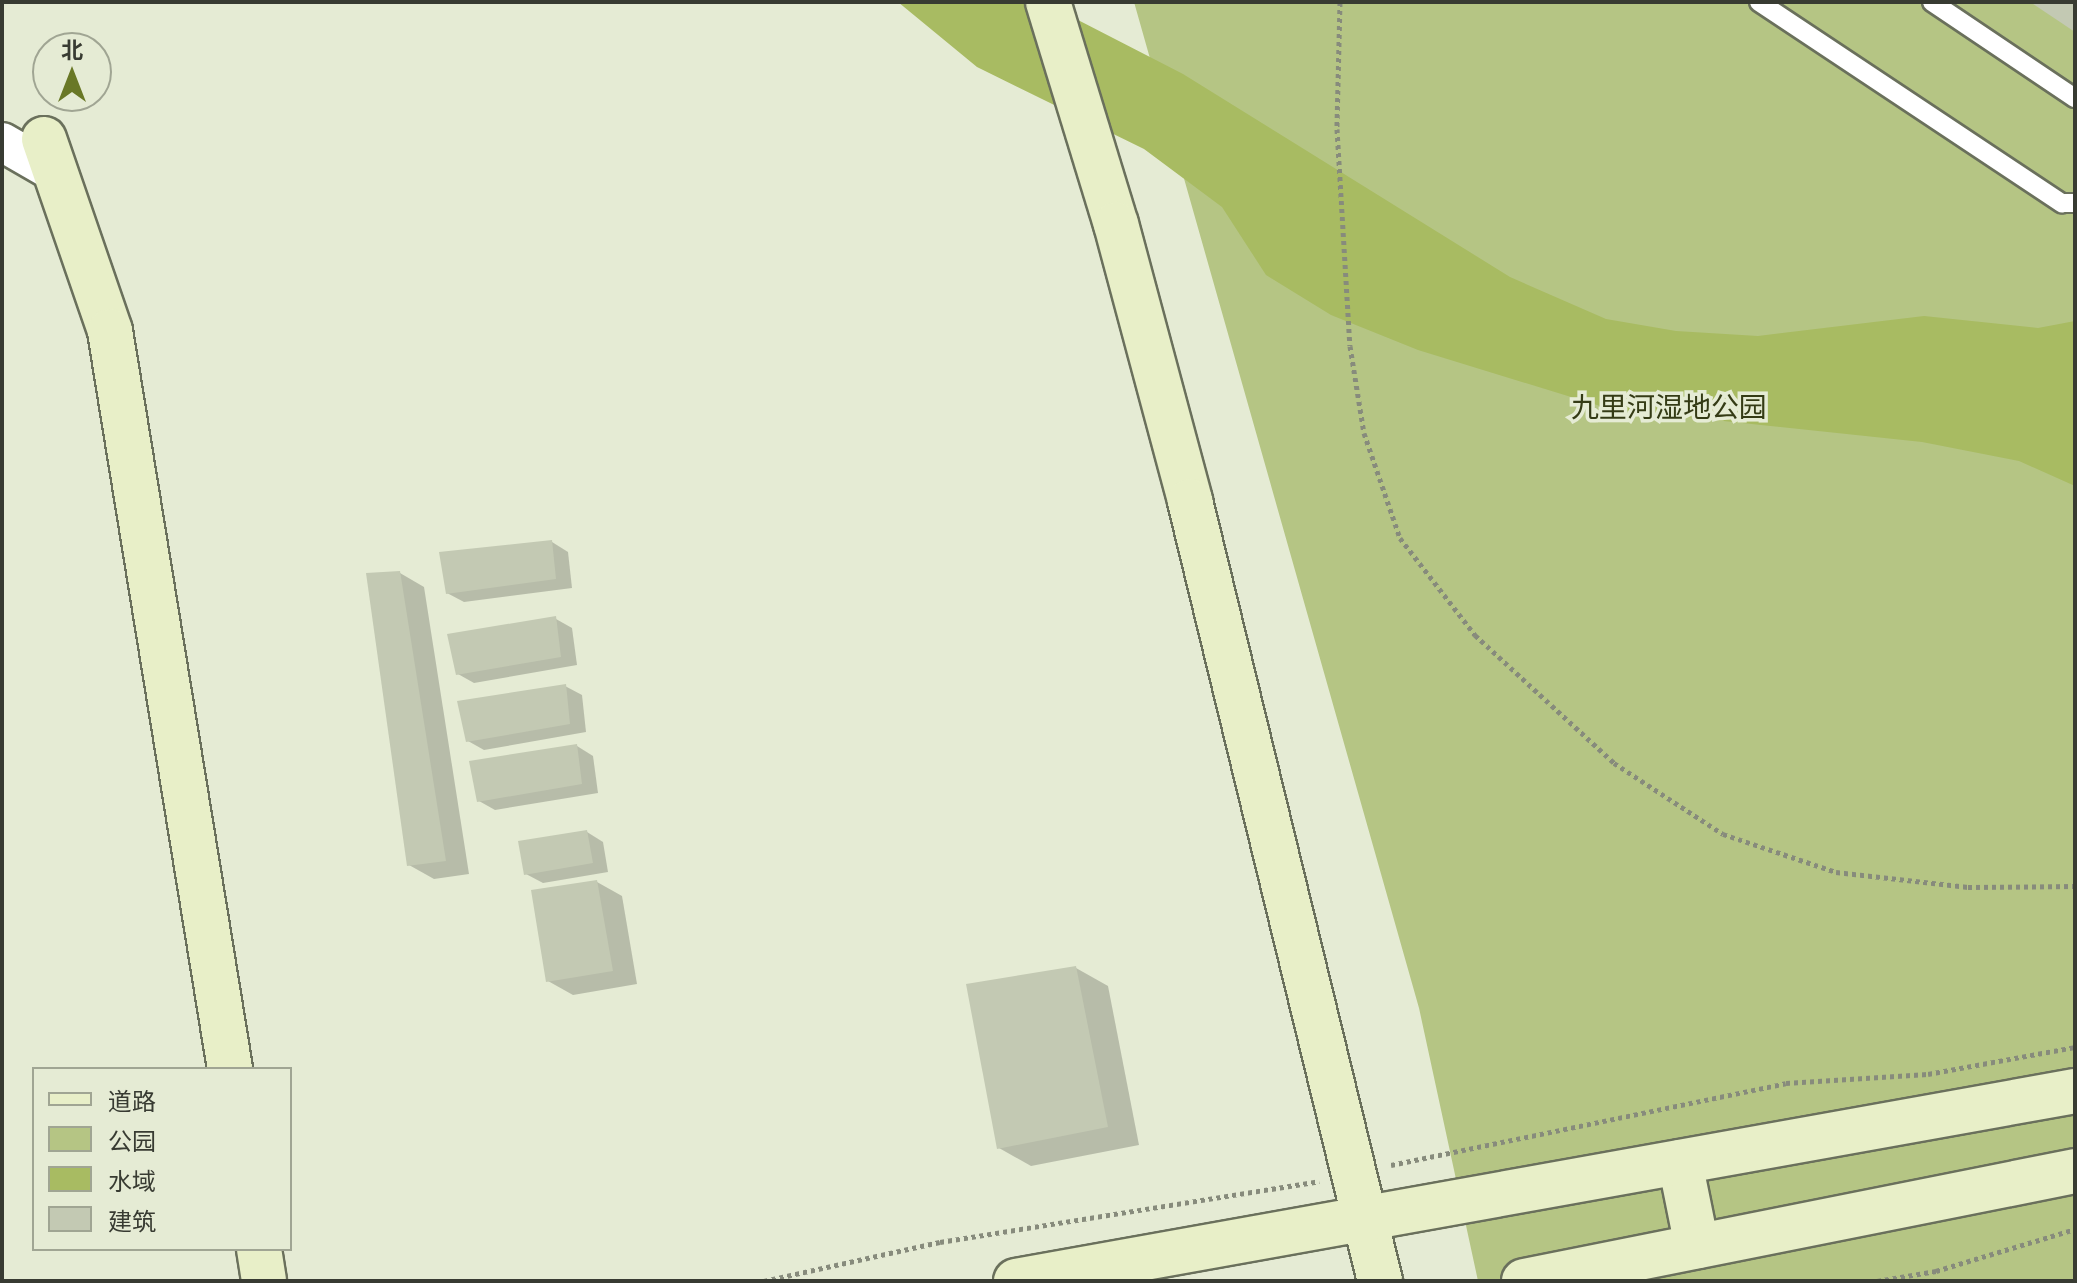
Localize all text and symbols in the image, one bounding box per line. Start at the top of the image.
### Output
north arrow [32,32,112,112]
text: 北 [61,37,83,63]
park label: 九里河湿地公园 [1571,390,1767,424]
legend [32,1067,292,1251]
text: 道路 [108,1088,156,1115]
text: 公园 [108,1128,156,1155]
text: 水域 [108,1168,156,1195]
text: 建筑 [108,1208,156,1235]

